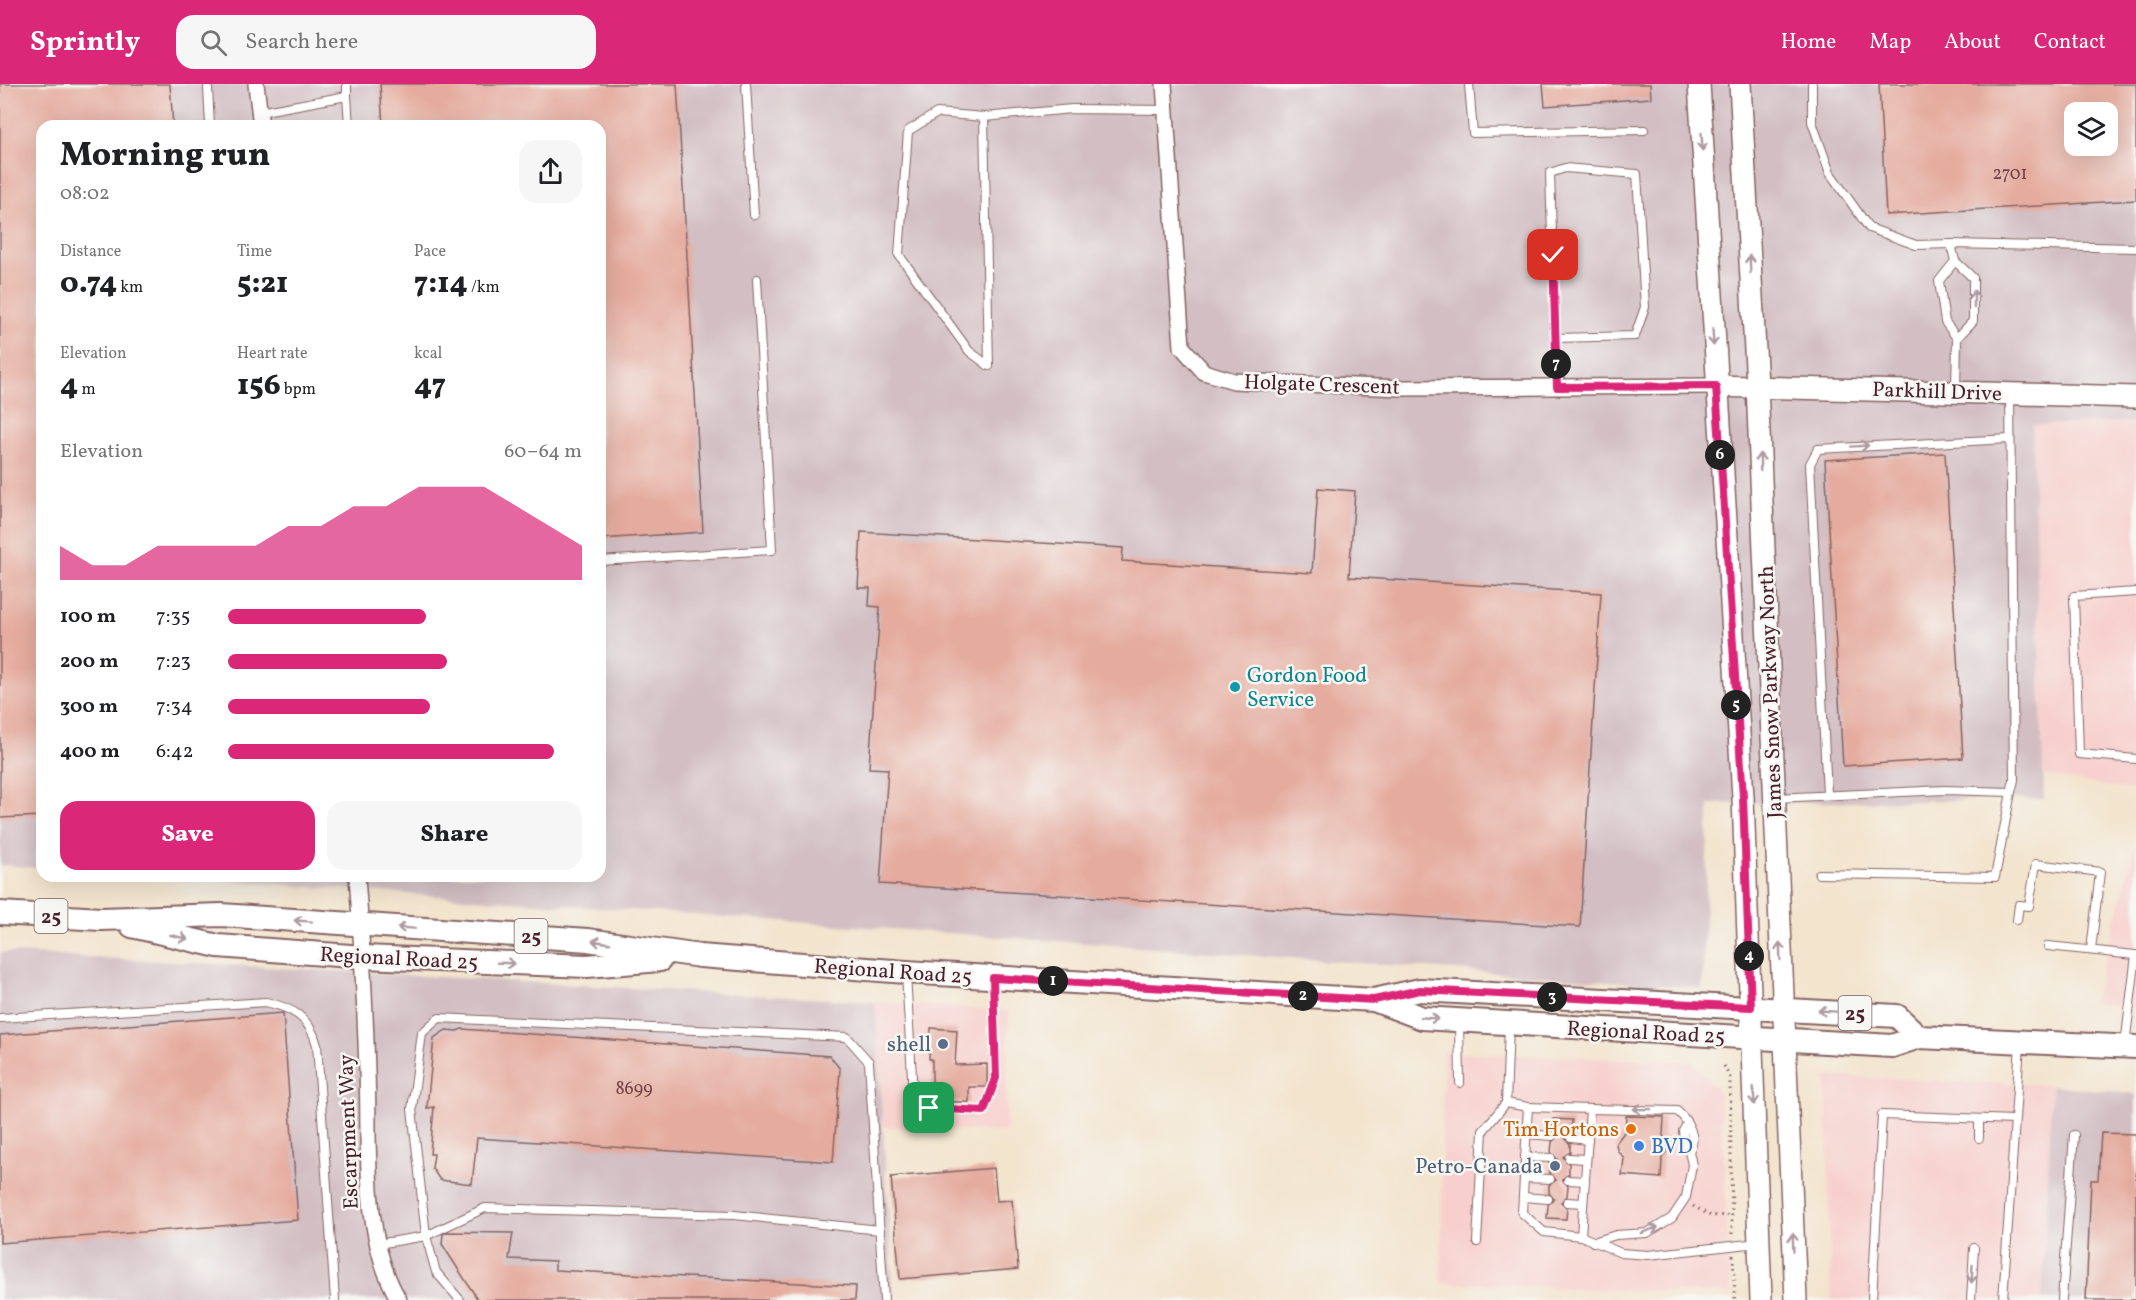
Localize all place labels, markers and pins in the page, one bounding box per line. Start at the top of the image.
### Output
pin [1527,229,1578,280]
pin: 7 [1541,349,1571,379]
pin: 6 [1705,440,1735,470]
place label: Gordon Food Service [1247,662,1367,715]
marker: Gordon Food Service [1228,680,1242,694]
pin: 5 [1721,690,1751,720]
pin: 4 [1734,941,1764,971]
pin: 1 [1038,966,1068,996]
pin: 2 [1288,981,1318,1011]
pin: 3 [1537,982,1567,1012]
place label: shell [887,1031,931,1060]
marker: shell [936,1037,950,1051]
pin [903,1082,954,1133]
place label: Tim Hortons [1503,1116,1619,1145]
marker: Tim Hortons [1624,1122,1638,1136]
place label: BVD [1651,1133,1693,1162]
marker: BVD [1632,1139,1646,1153]
place label: Petro-Canada [1415,1153,1543,1182]
marker: Petro-Canada [1548,1159,1562,1173]

